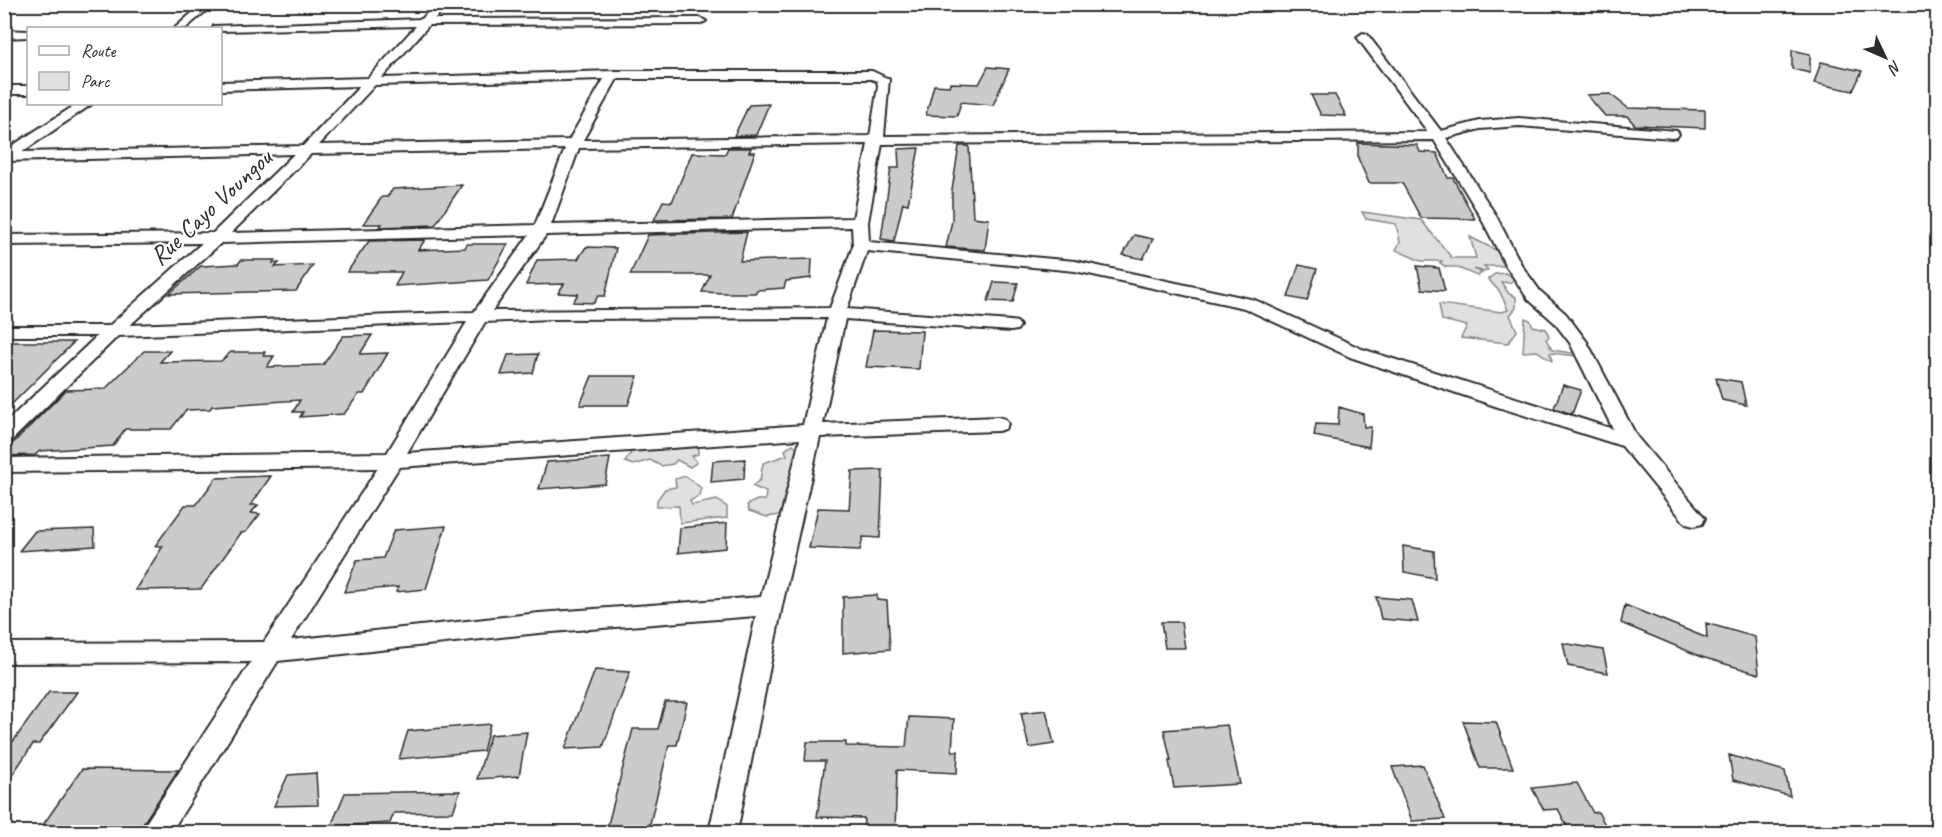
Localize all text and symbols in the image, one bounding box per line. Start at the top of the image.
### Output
legend [27,27,222,105]
north arrow [1855,27,1915,87]
text: Route [81,40,116,62]
text: N [1882,56,1906,79]
text: Parc [81,70,110,92]
street label: Rue Cayo Voungou [143,140,281,272]

